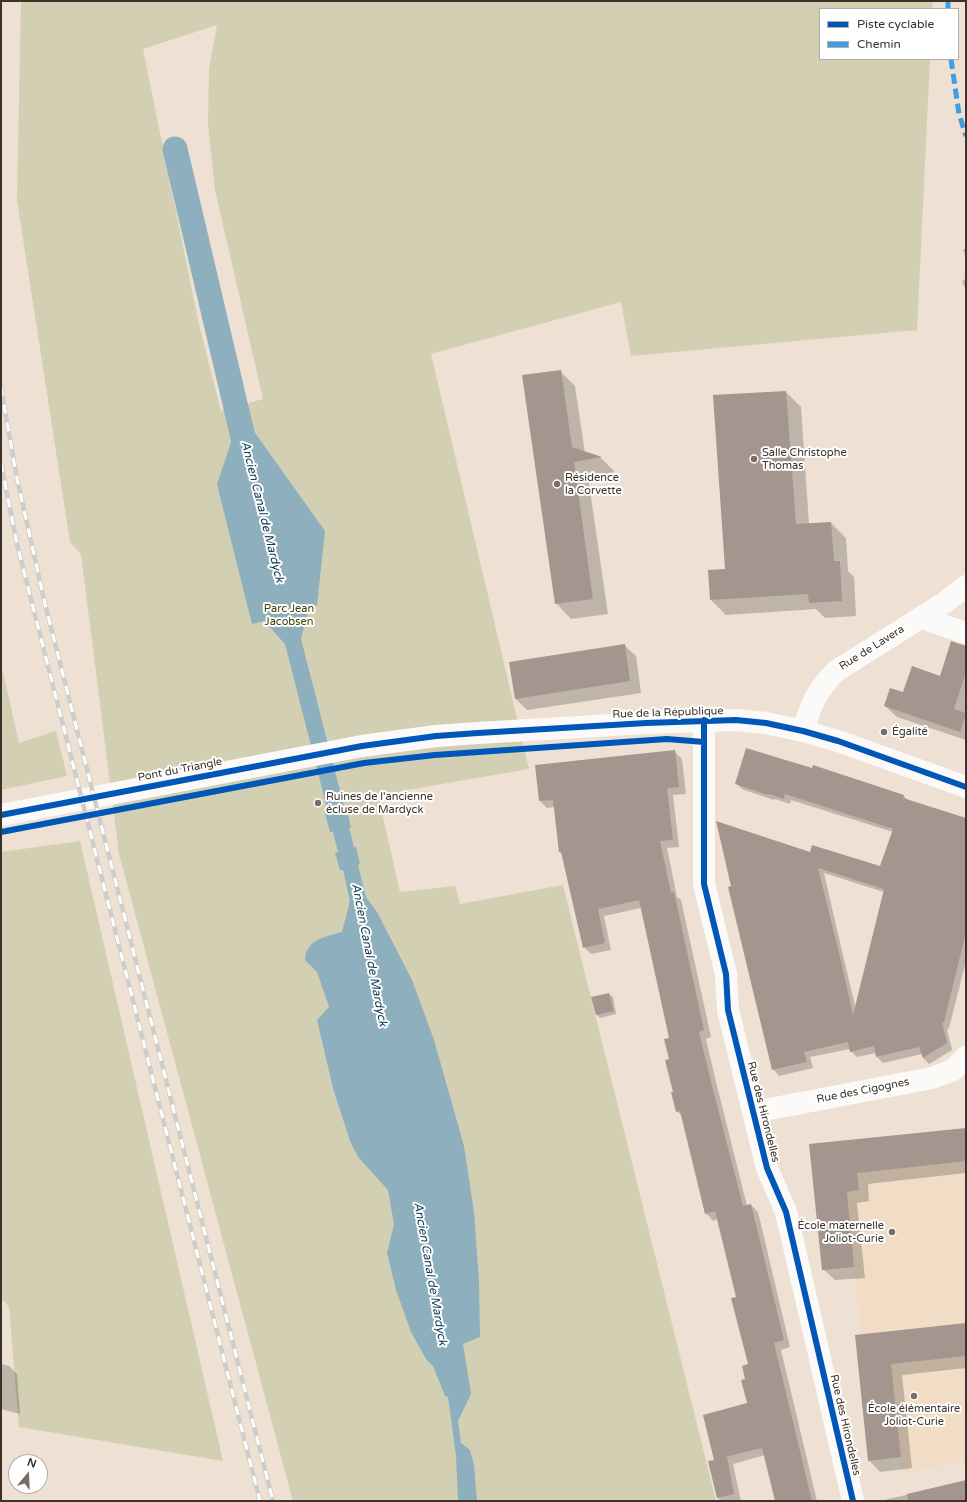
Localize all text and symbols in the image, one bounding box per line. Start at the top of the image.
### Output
legend [819,8,959,60]
text: Piste cyclable [857,17,934,31]
text: Chemin [857,37,901,51]
water label: Ancien Canal de Mardyck [237,440,287,584]
place label: Salle Christophe Thomas [762,446,847,472]
marker: Salle Christophe Thomas [749,454,759,464]
place label: Résidence la Corvette [565,471,622,497]
marker: Résidence la Corvette [552,479,562,489]
park label: Parc Jean Jacobsen [264,602,314,628]
street label: Rue de Lavera [837,623,907,673]
street label: Rue de la République [612,704,724,722]
place label: Égalité [892,725,928,739]
marker: Égalité [879,727,889,737]
street label: Pont du Triangle [137,755,223,785]
place label: Ruines de l'ancienne écluse de Mardyck [326,790,433,816]
marker: Ruines de l'ancienne écluse de Mardyck [313,798,323,808]
water label: Ancien Canal de Mardyck [348,882,390,1028]
street label: Rue des Hirondelles [744,1060,782,1164]
street label: Rue des Cigognes [816,1076,910,1106]
water label: Ancien Canal de Mardyck [410,1201,450,1347]
place label: École maternelle Joliot-Curie [797,1219,884,1245]
marker: École maternelle Joliot-Curie [887,1227,897,1237]
street label: Rue des Hirondelles [827,1373,863,1477]
marker: École élémentaire Joliot-Curie [909,1391,919,1401]
place label: École élémentaire Joliot-Curie [868,1402,960,1428]
north arrow [8,1454,48,1494]
text: N [25,1456,38,1471]

